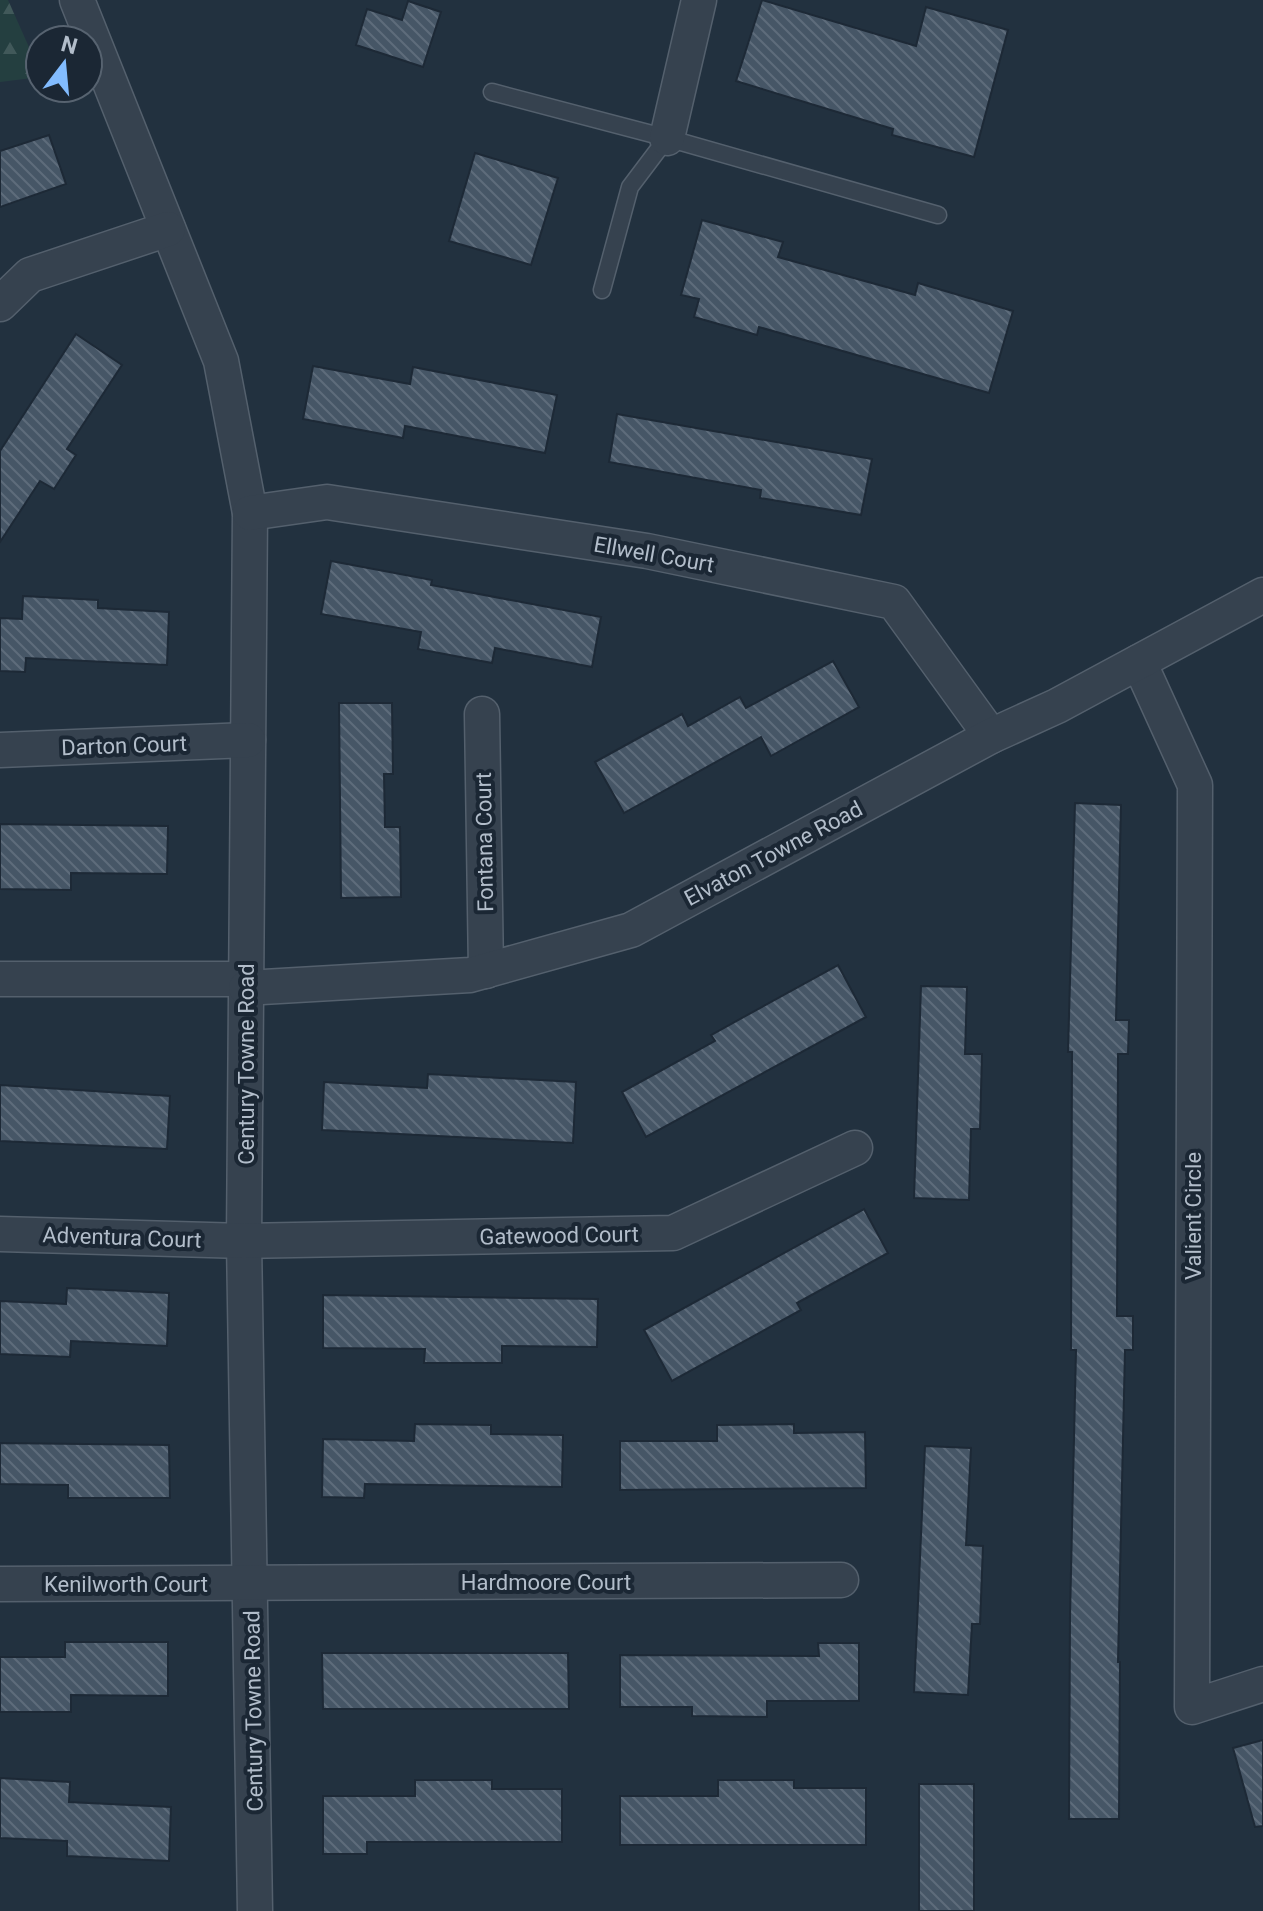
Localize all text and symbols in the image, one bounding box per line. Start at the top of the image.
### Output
north arrow [24,24,104,104]
text: N [58,31,80,59]
street label: Ellwell Court [592,532,716,577]
street label: Darton Court [61,731,187,760]
street label: Fontana Court [471,772,498,912]
street label: Elvaton Towne Road [680,796,866,911]
street label: Century Towne Road [234,963,259,1165]
street label: Valient Circle [1181,1152,1206,1280]
street label: Adventura Court [42,1222,202,1253]
street label: Gatewood Court [479,1222,639,1249]
street label: Hardmoore Court [461,1570,631,1595]
street label: Kenilworth Court [44,1572,208,1597]
street label: Century Towne Road [239,1610,268,1812]

